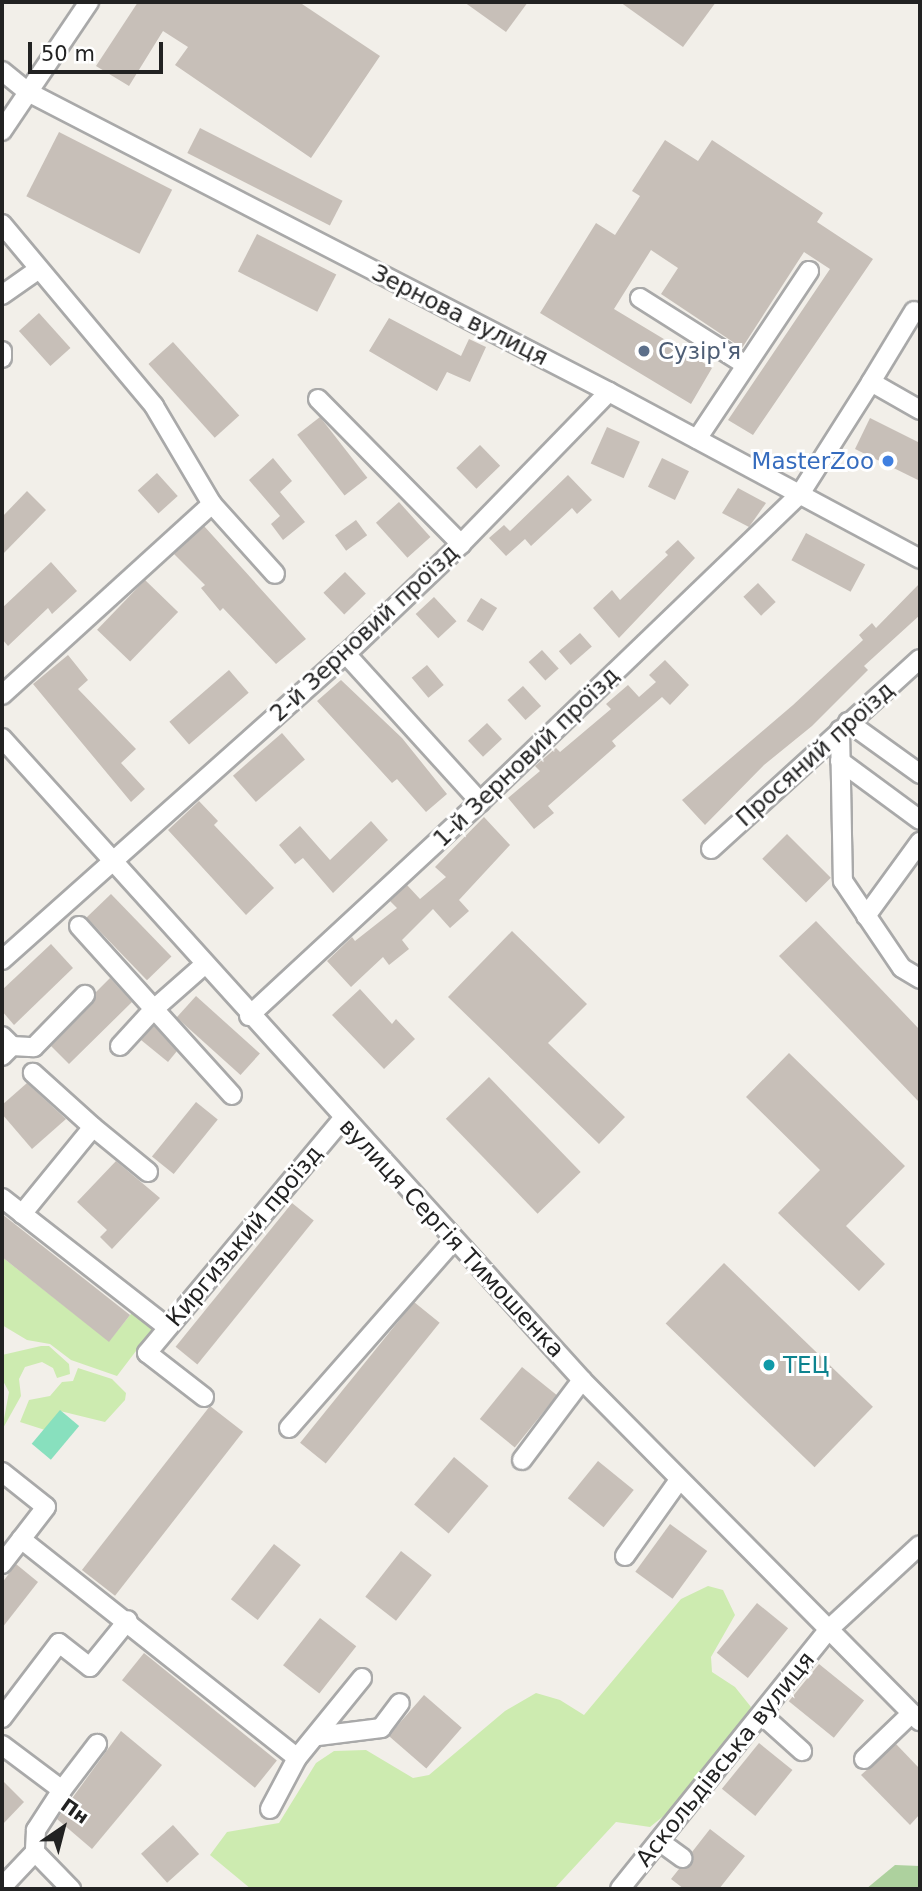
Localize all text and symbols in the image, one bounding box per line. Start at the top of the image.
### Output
scale bar [32,28,166,72]
text: 50 m [41,42,95,66]
street label: Зернова вулиця [367,259,553,371]
place label: Сузір'я [658,337,741,365]
marker: Сузір'я [636,343,652,359]
place label: MasterZoo [752,447,874,475]
marker: MasterZoo [880,453,896,469]
street label: 2-й Зерновий проїзд [264,539,464,727]
street label: 1-й Зерновий проїзд [428,661,624,853]
street label: Просяний проїзд [730,676,900,832]
street label: вулиця Сергія Тимошенка [334,1113,570,1363]
street label: Киргизький проїзд [160,1140,328,1332]
place label: ТЕЦ [783,1351,829,1379]
marker: ТЕЦ [761,1357,777,1373]
street label: Аскольдівська вулиця [630,1646,820,1872]
north arrow [28,1793,98,1863]
text: Пн [57,1793,93,1828]

